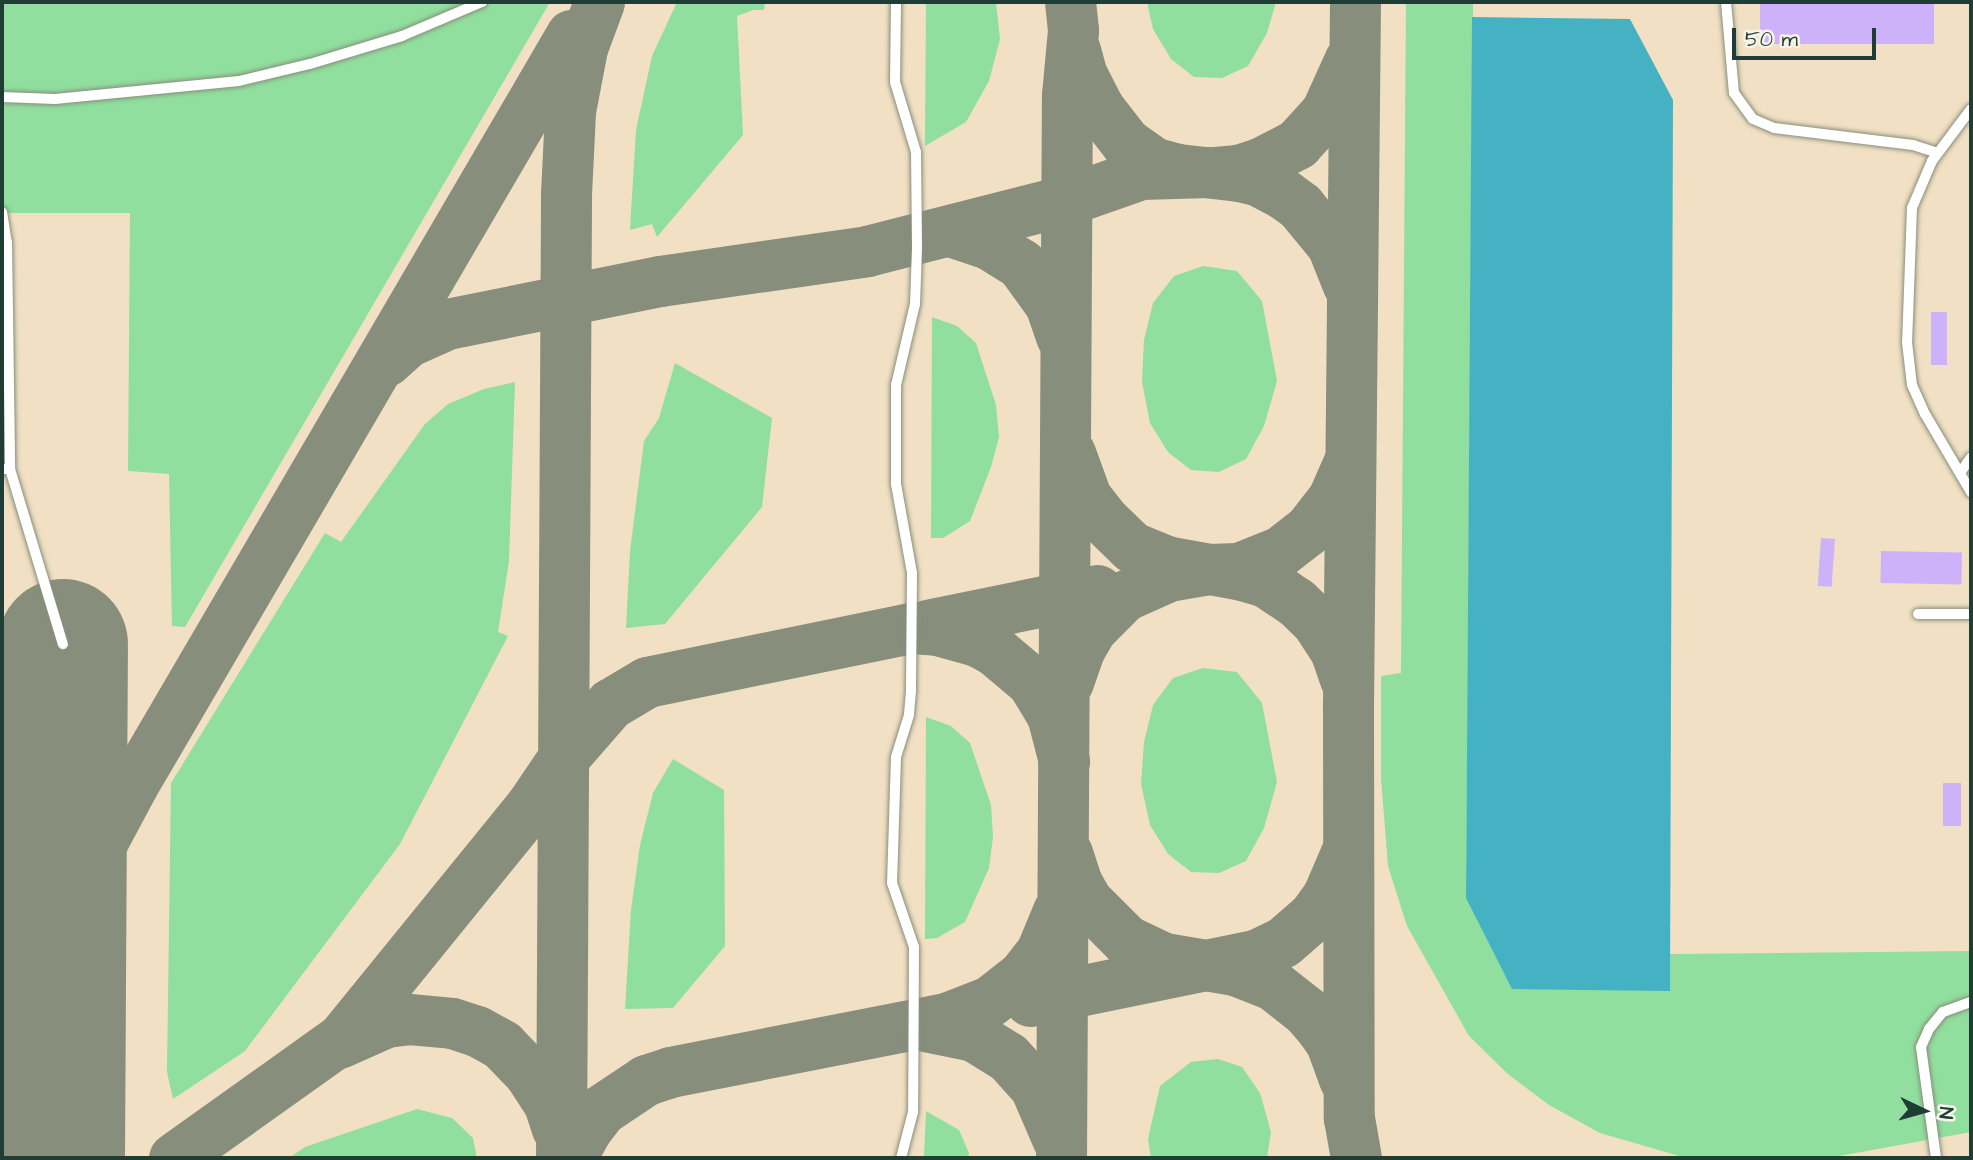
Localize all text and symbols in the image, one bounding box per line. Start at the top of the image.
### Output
scale bar [1735,14,1878,58]
text: 50 m [1745,25,1798,54]
north arrow [1889,1076,1959,1146]
text: N [1931,1106,1959,1120]

